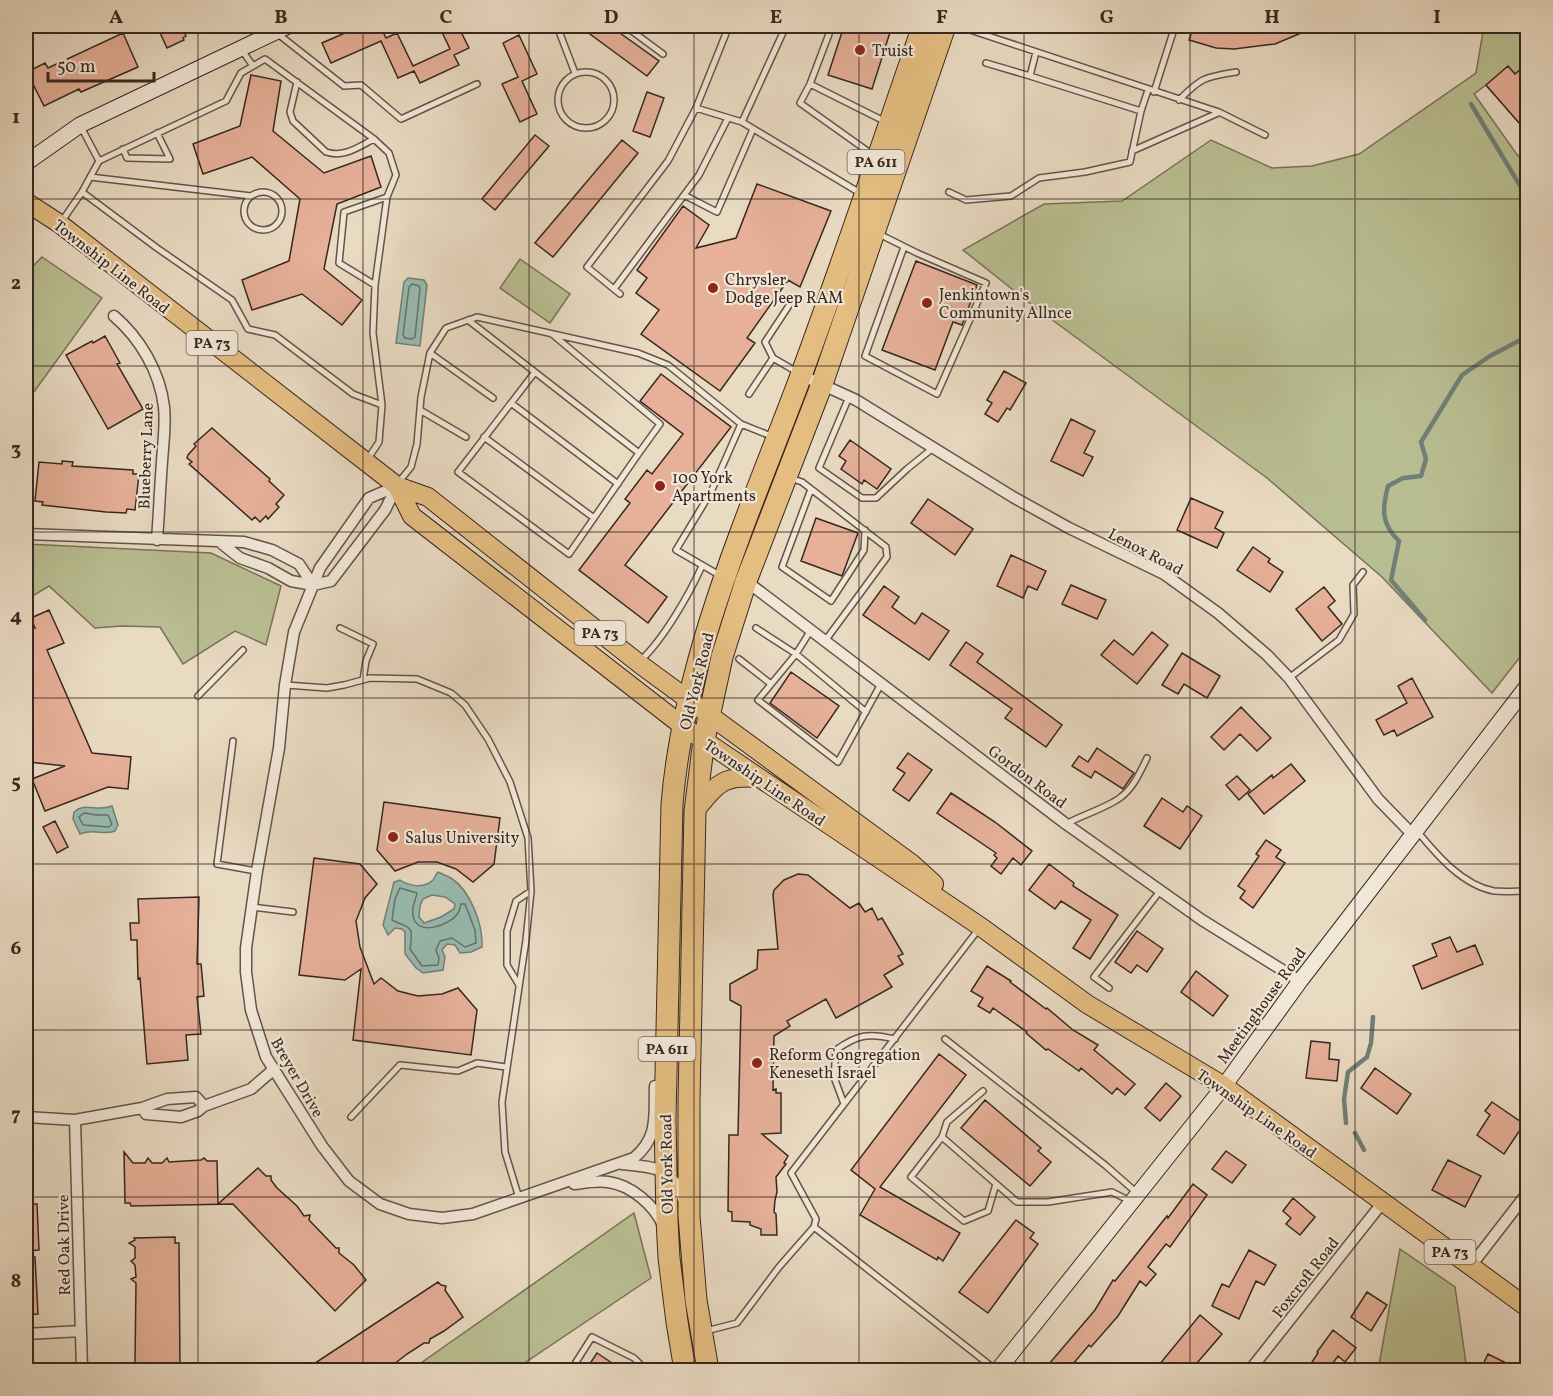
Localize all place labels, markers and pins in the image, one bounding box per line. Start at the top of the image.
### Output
place label: Truist [872,41,914,63]
marker: Truist [853,43,867,57]
place label: Chrysler Dodge Jeep RAM [725,270,843,310]
marker: Chrysler Dodge Jeep RAM [706,281,720,295]
place label: Jenkintown's Community Allnce [939,285,1072,325]
marker: Jenkintown's Community Allnce [920,296,934,310]
place label: 100 York Apartments [672,468,756,508]
marker: 100 York Apartments [653,479,667,493]
place label: Salus University [405,828,520,850]
marker: Salus University [386,830,400,844]
place label: Reform Congregation Keneseth Israel [769,1045,921,1085]
marker: Reform Congregation Keneseth Israel [750,1056,764,1070]

